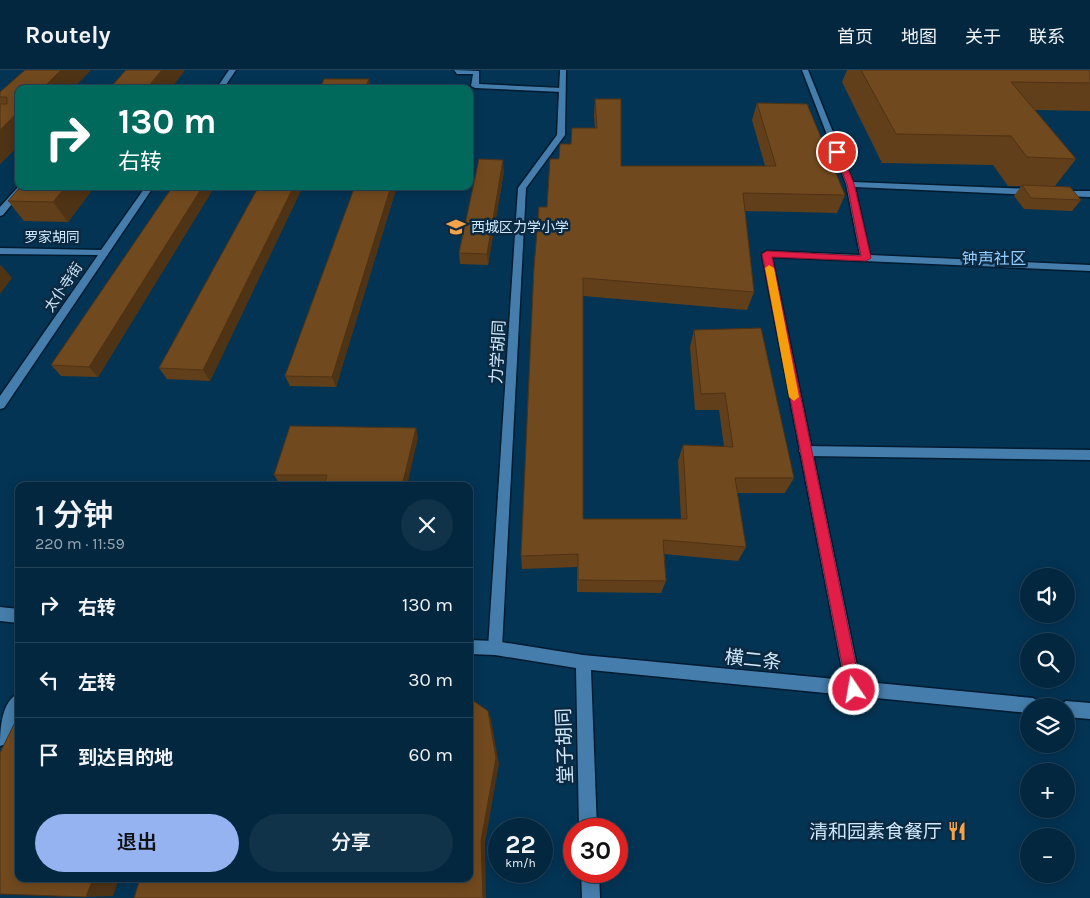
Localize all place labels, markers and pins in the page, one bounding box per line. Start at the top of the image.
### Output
pin [816,131,858,173]
school or university icon: 西城区力学小学 [445,216,467,238]
place label: 西城区力学小学 [471,219,569,236]
restaurant icon: 清和园素食餐厅 [946,820,968,842]
place label: 清和园素食餐厅 [809,821,942,843]

